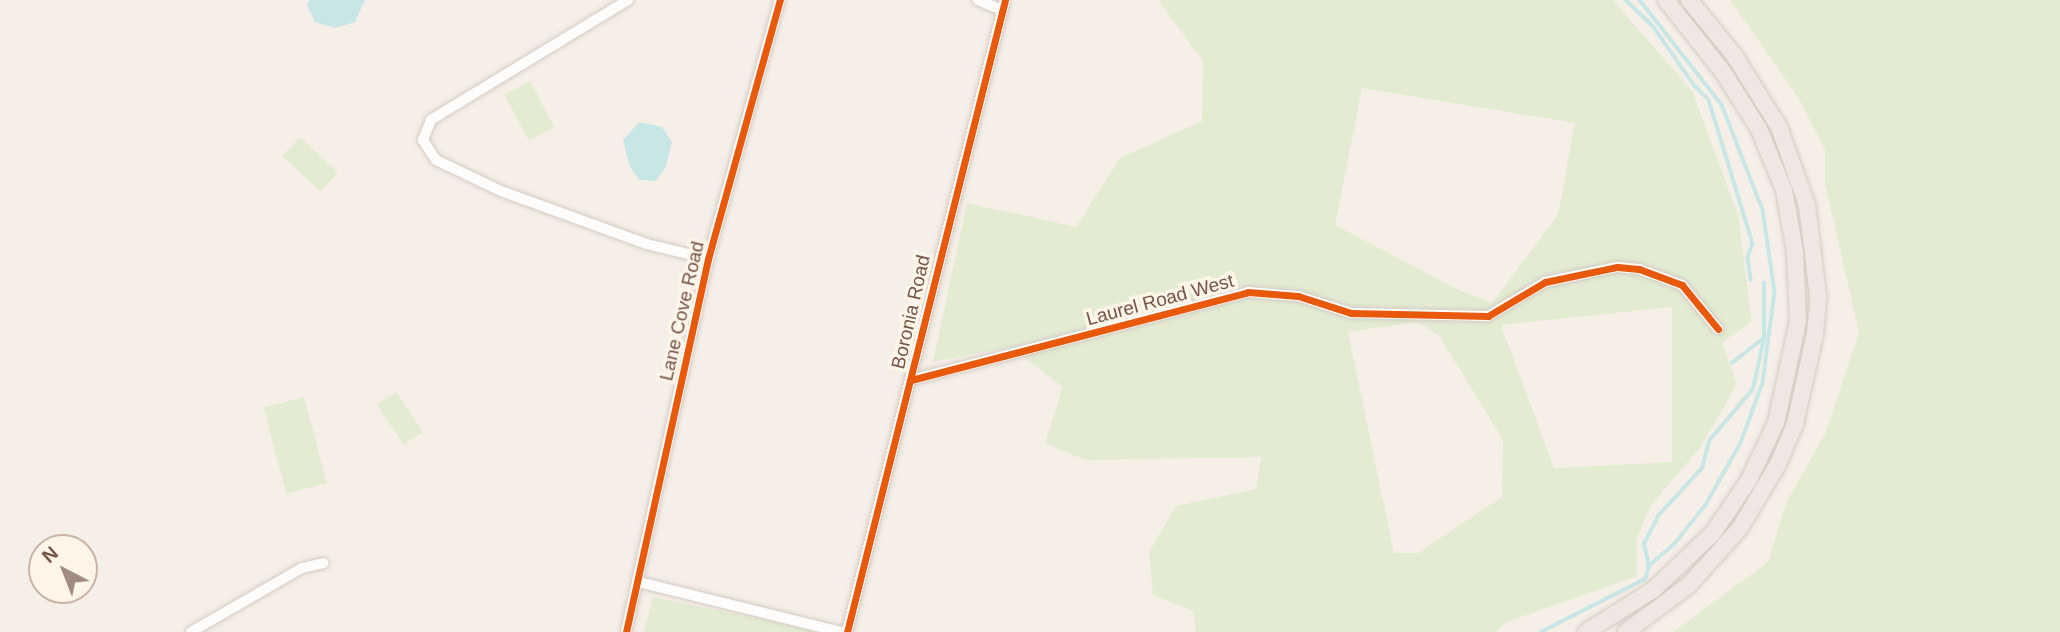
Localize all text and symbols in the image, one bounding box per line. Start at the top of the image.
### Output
street label: Lane Cove Road [655,239,709,383]
street label: Boronia Road [887,253,935,371]
street label: Laurel Road West [1084,269,1236,331]
north arrow [28,534,98,604]
text: N [38,542,62,567]

